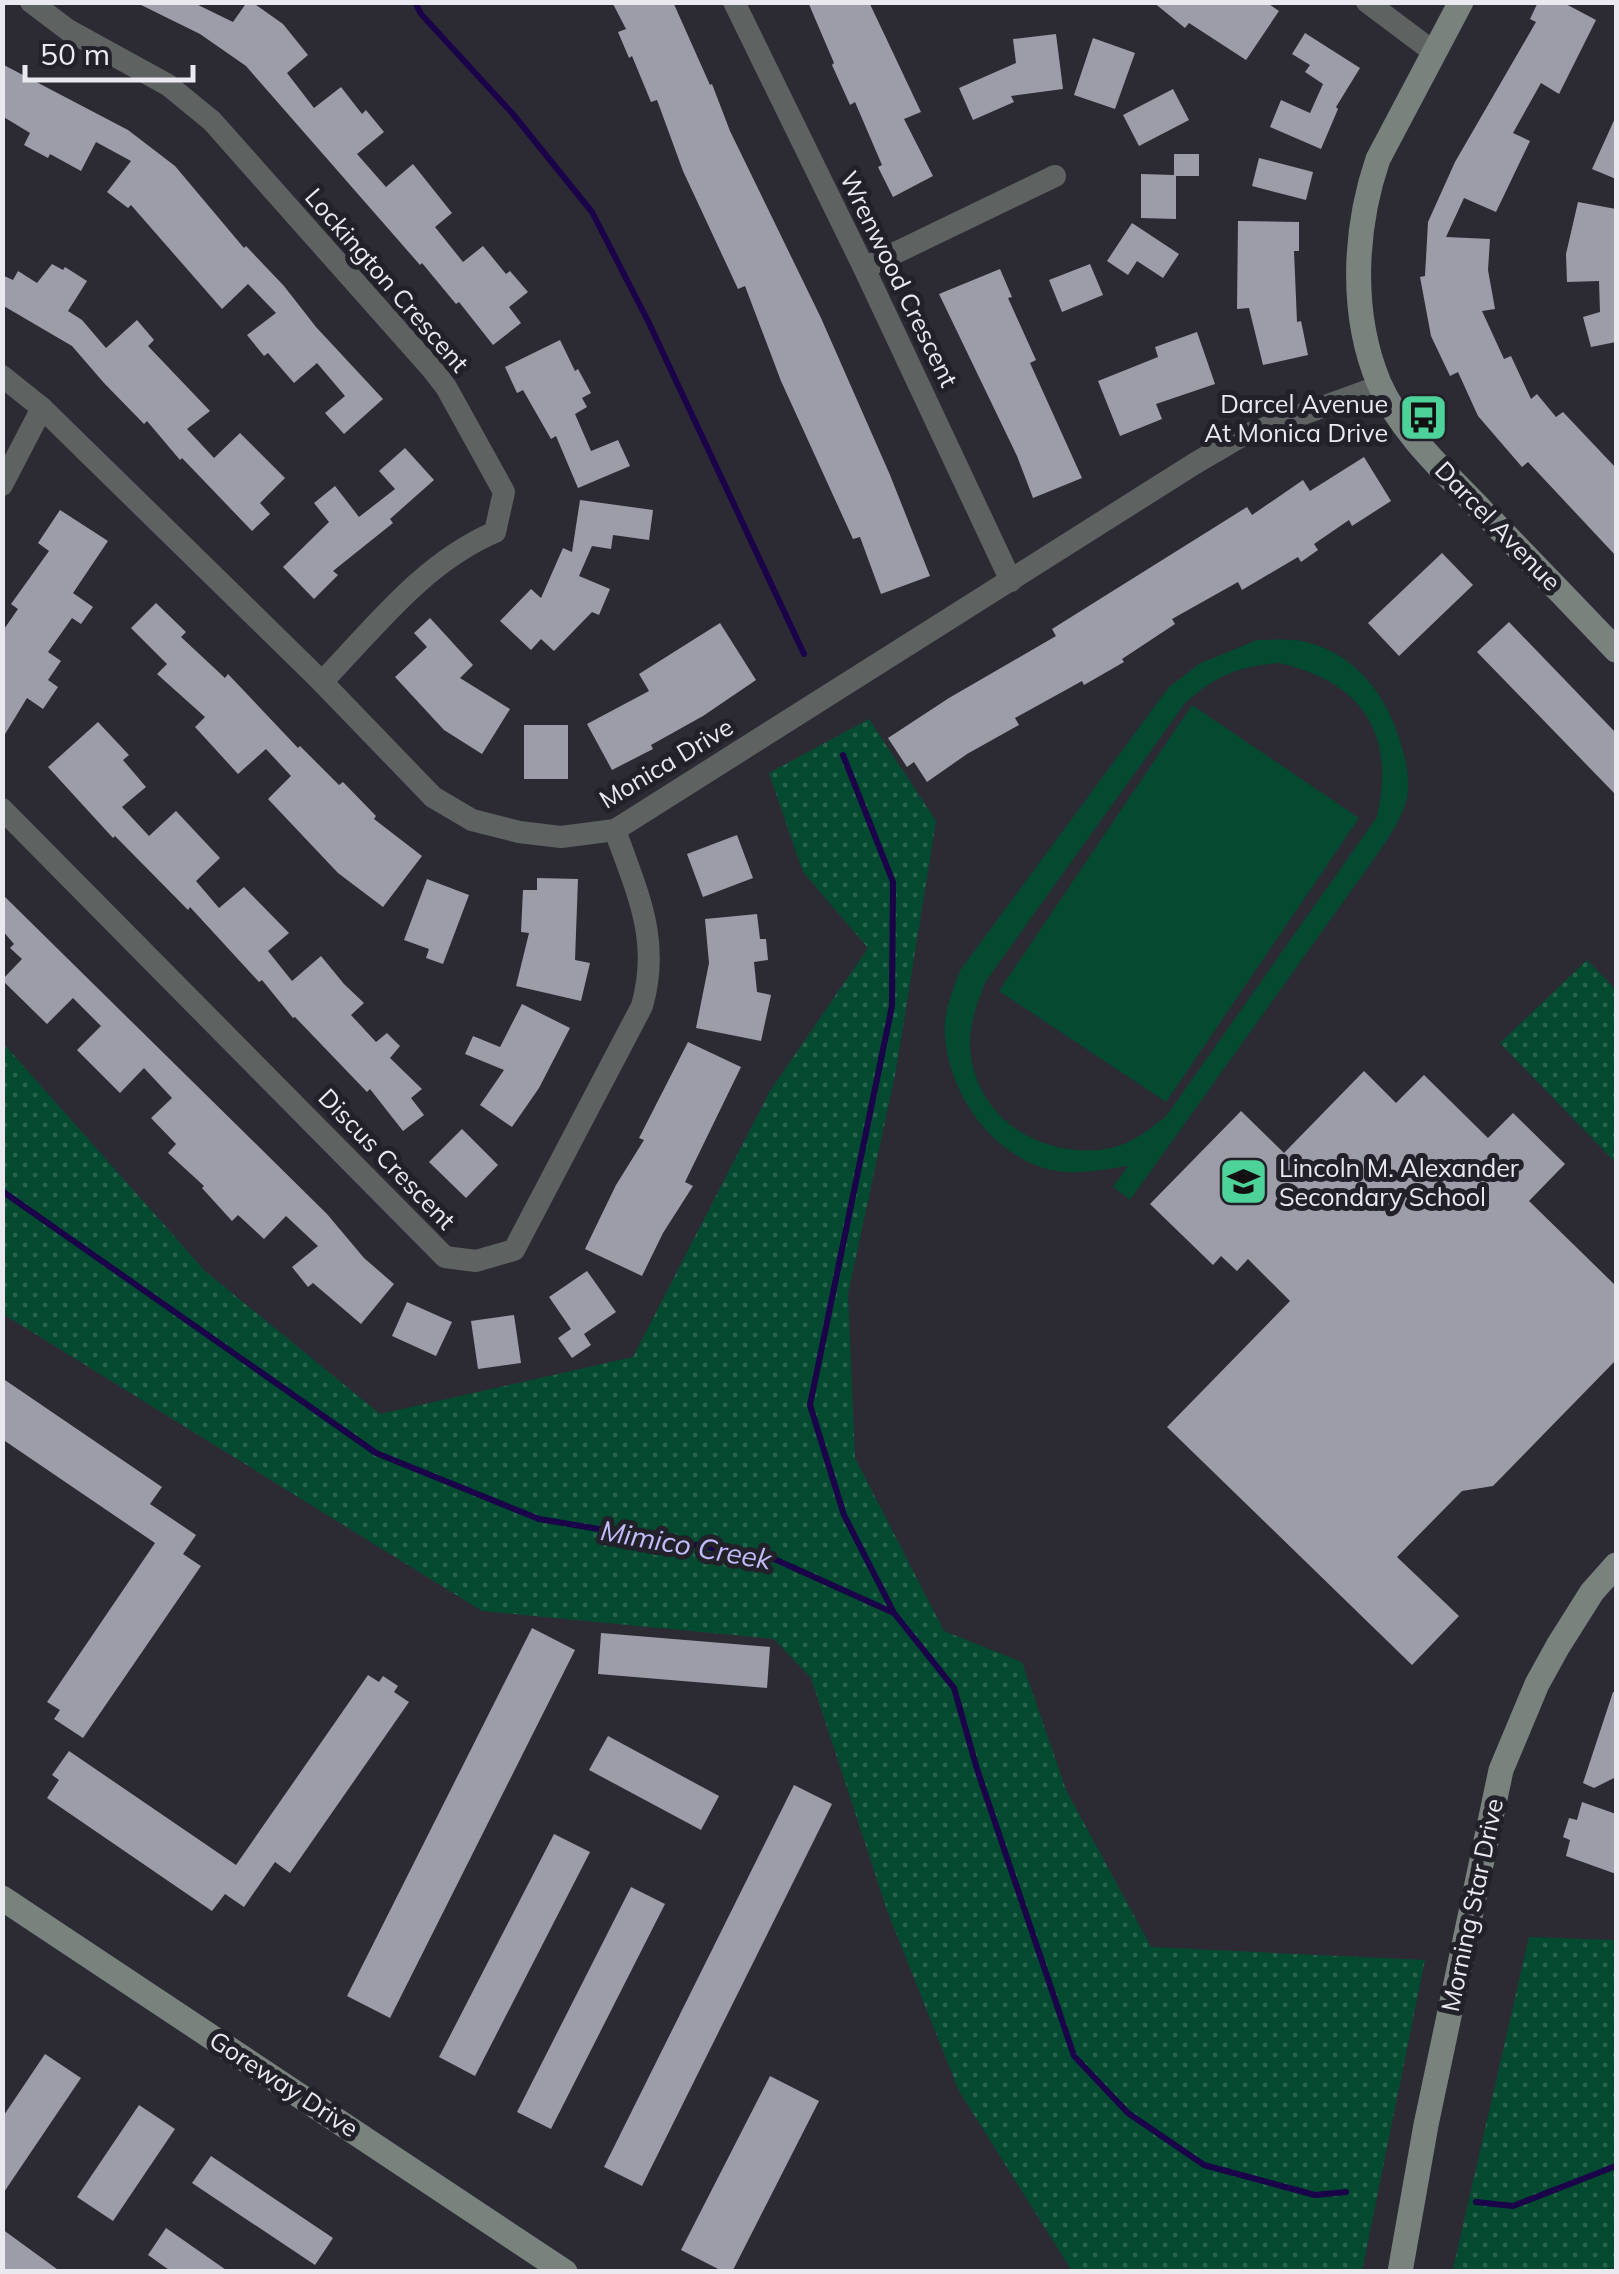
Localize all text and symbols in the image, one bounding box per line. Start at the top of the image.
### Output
scale bar [25,20,192,82]
text: 50 m [40,35,110,73]
street label: Wrenwood Crescent [834,166,965,392]
street label: Lockington Crescent [299,181,476,378]
place label: Darcel Avenue At Monica Drive [1204,388,1388,448]
bus stop icon: Darcel Avenue At Monica Drive [1397,392,1449,444]
street label: Darcel Avenue [1429,455,1568,597]
street label: Monica Drive [593,711,738,815]
street label: Discus Crescent [312,1082,463,1236]
place label: Lincoln M. Alexander Secondary School [1279,1152,1519,1212]
school or university icon: Lincoln M. Alexander Secondary School [1218,1156,1270,1208]
water label: Mimico Creek [598,1512,776,1577]
street label: Morning Star Drive [1434,1796,1509,2014]
street label: Goreway Drive [204,2024,365,2143]

